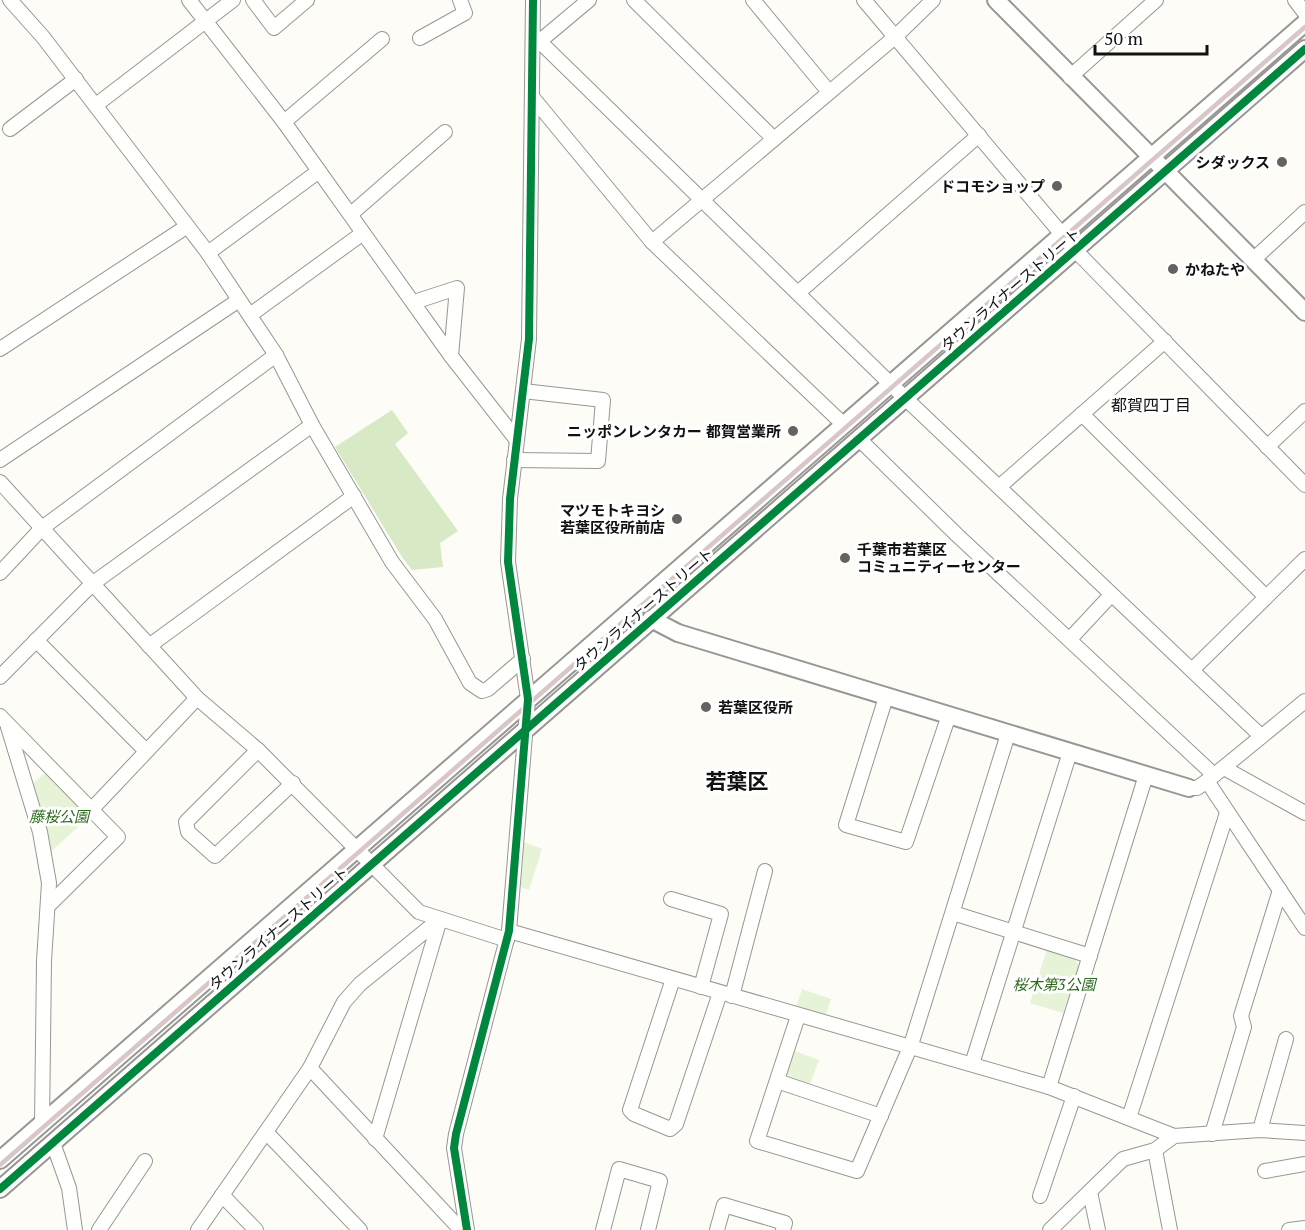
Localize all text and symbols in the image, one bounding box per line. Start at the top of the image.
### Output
scale bar [1095,18,1208,56]
text: 50 m [1104,26,1144,50]
place label: シダックス [1195,152,1270,172]
marker: シダックス [1275,155,1289,169]
place label: ドコモショップ [940,176,1045,196]
marker: ドコモショップ [1050,179,1064,193]
street label: タウンライナーストリート [936,223,1084,355]
place label: かねたや [1185,259,1245,279]
marker: かねたや [1166,262,1180,276]
district label: 都賀四丁目 [1111,394,1191,416]
place label: ニッポンレンタカー 都賀営業所 [567,421,781,441]
marker: ニッポンレンタカー 都賀営業所 [786,424,800,438]
place label: マツモトキヨシ 若葉区役所前店 [560,500,665,537]
marker: マツモトキヨシ 若葉区役所前店 [670,512,684,526]
place label: 千葉市若葉区 コミュニティーセンター [857,539,1021,576]
street label: タウンライナーストリート [569,543,717,675]
marker: 千葉市若葉区 コミュニティーセンター [838,551,852,565]
place label: 若葉区役所 [718,697,793,717]
marker: 若葉区役所 [699,700,713,714]
district label: 若葉区 [706,767,769,795]
park label: 藤桜公園 [29,806,91,826]
street label: タウンライナーストリート [204,862,352,994]
park label: 桜木第3公園 [1013,974,1097,994]

